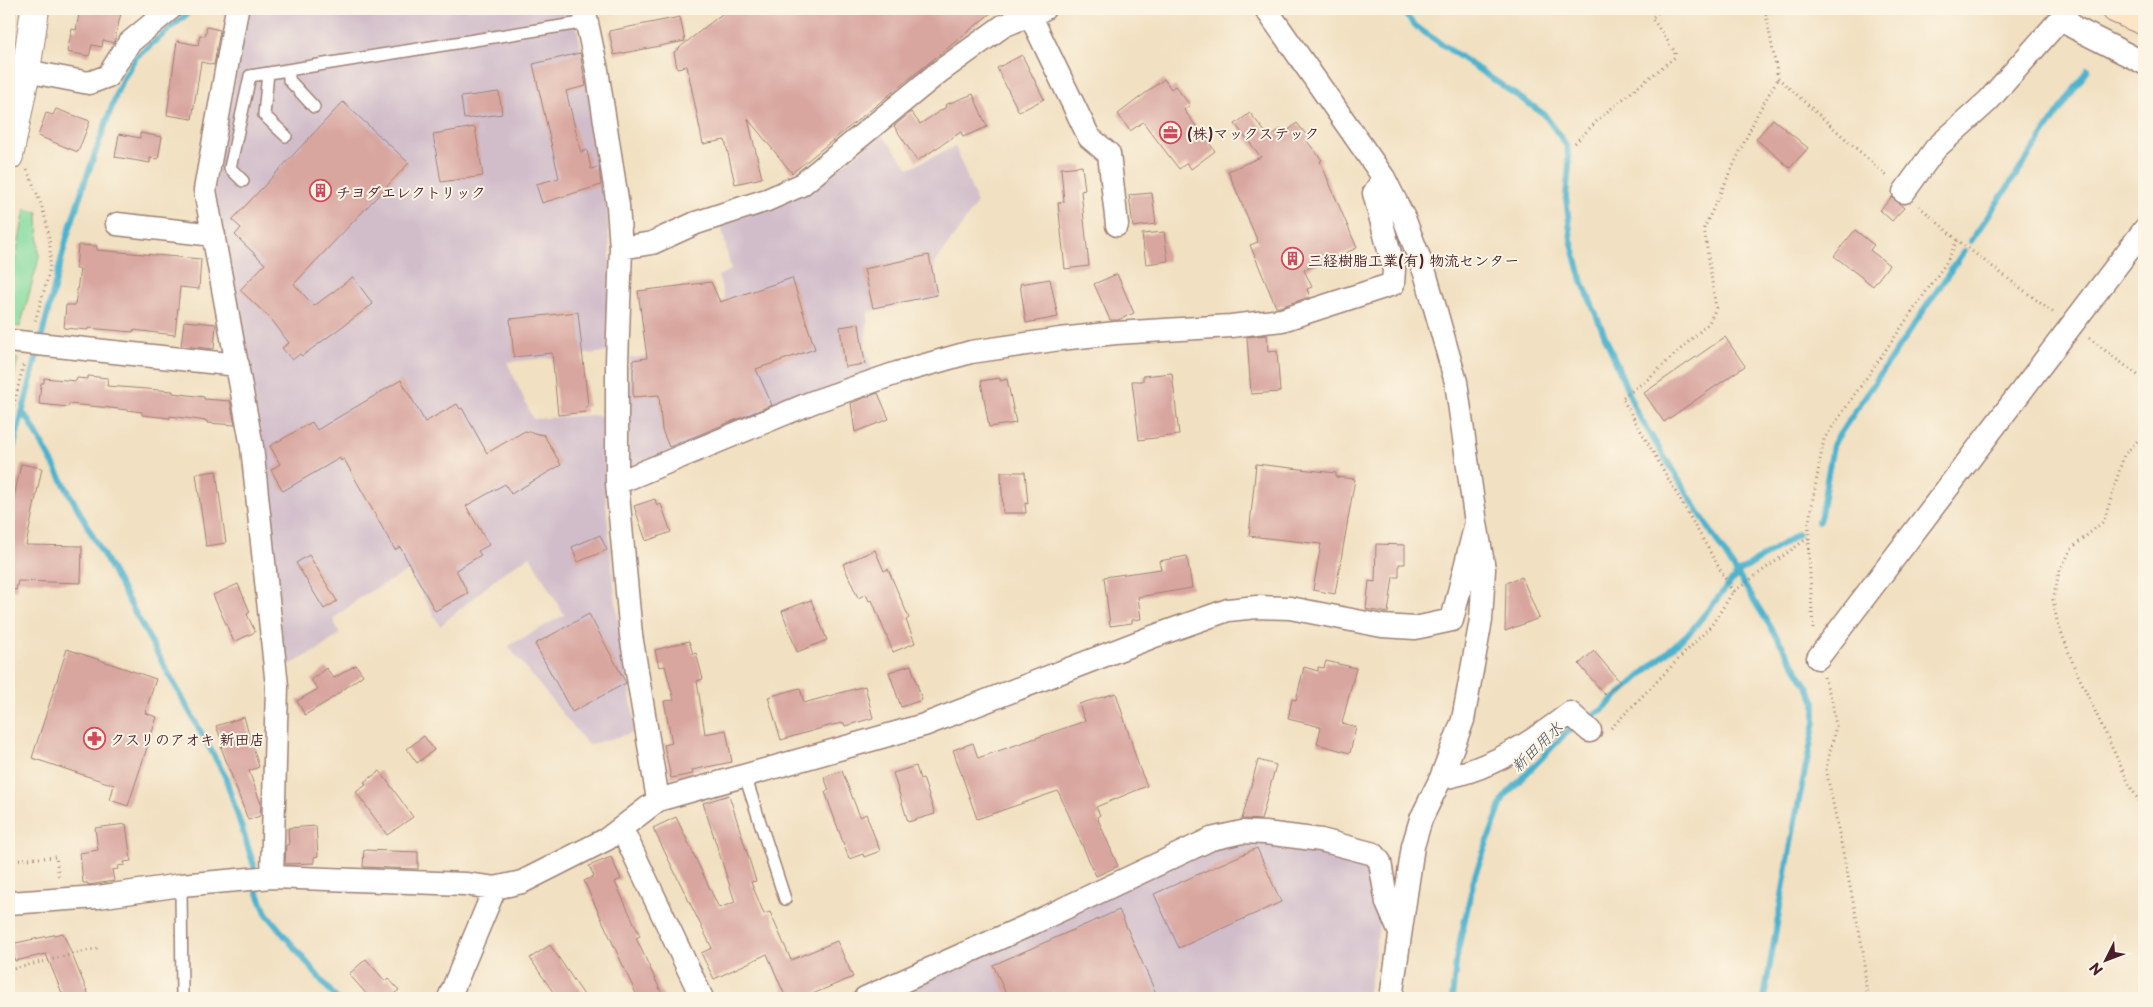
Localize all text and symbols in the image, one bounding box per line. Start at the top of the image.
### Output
office icon: (株)マックステック [1159,120,1183,144]
place label: (株)マックステック [1187,121,1319,144]
building icon: チヨダエレクトリック [308,179,332,203]
place label: チヨダエレクトリック [336,180,486,203]
building icon: 三経樹脂工業(有) 物流センター [1280,247,1304,271]
place label: 三経樹脂工業(有) 物流センター [1308,248,1519,271]
water label: 新田用水 [1505,715,1567,777]
pharmacy icon: クスリのアオキ 新田店 [82,726,106,750]
place label: クスリのアオキ 新田店 [110,727,265,750]
north arrow [2080,934,2130,984]
text: N [2084,958,2107,980]

